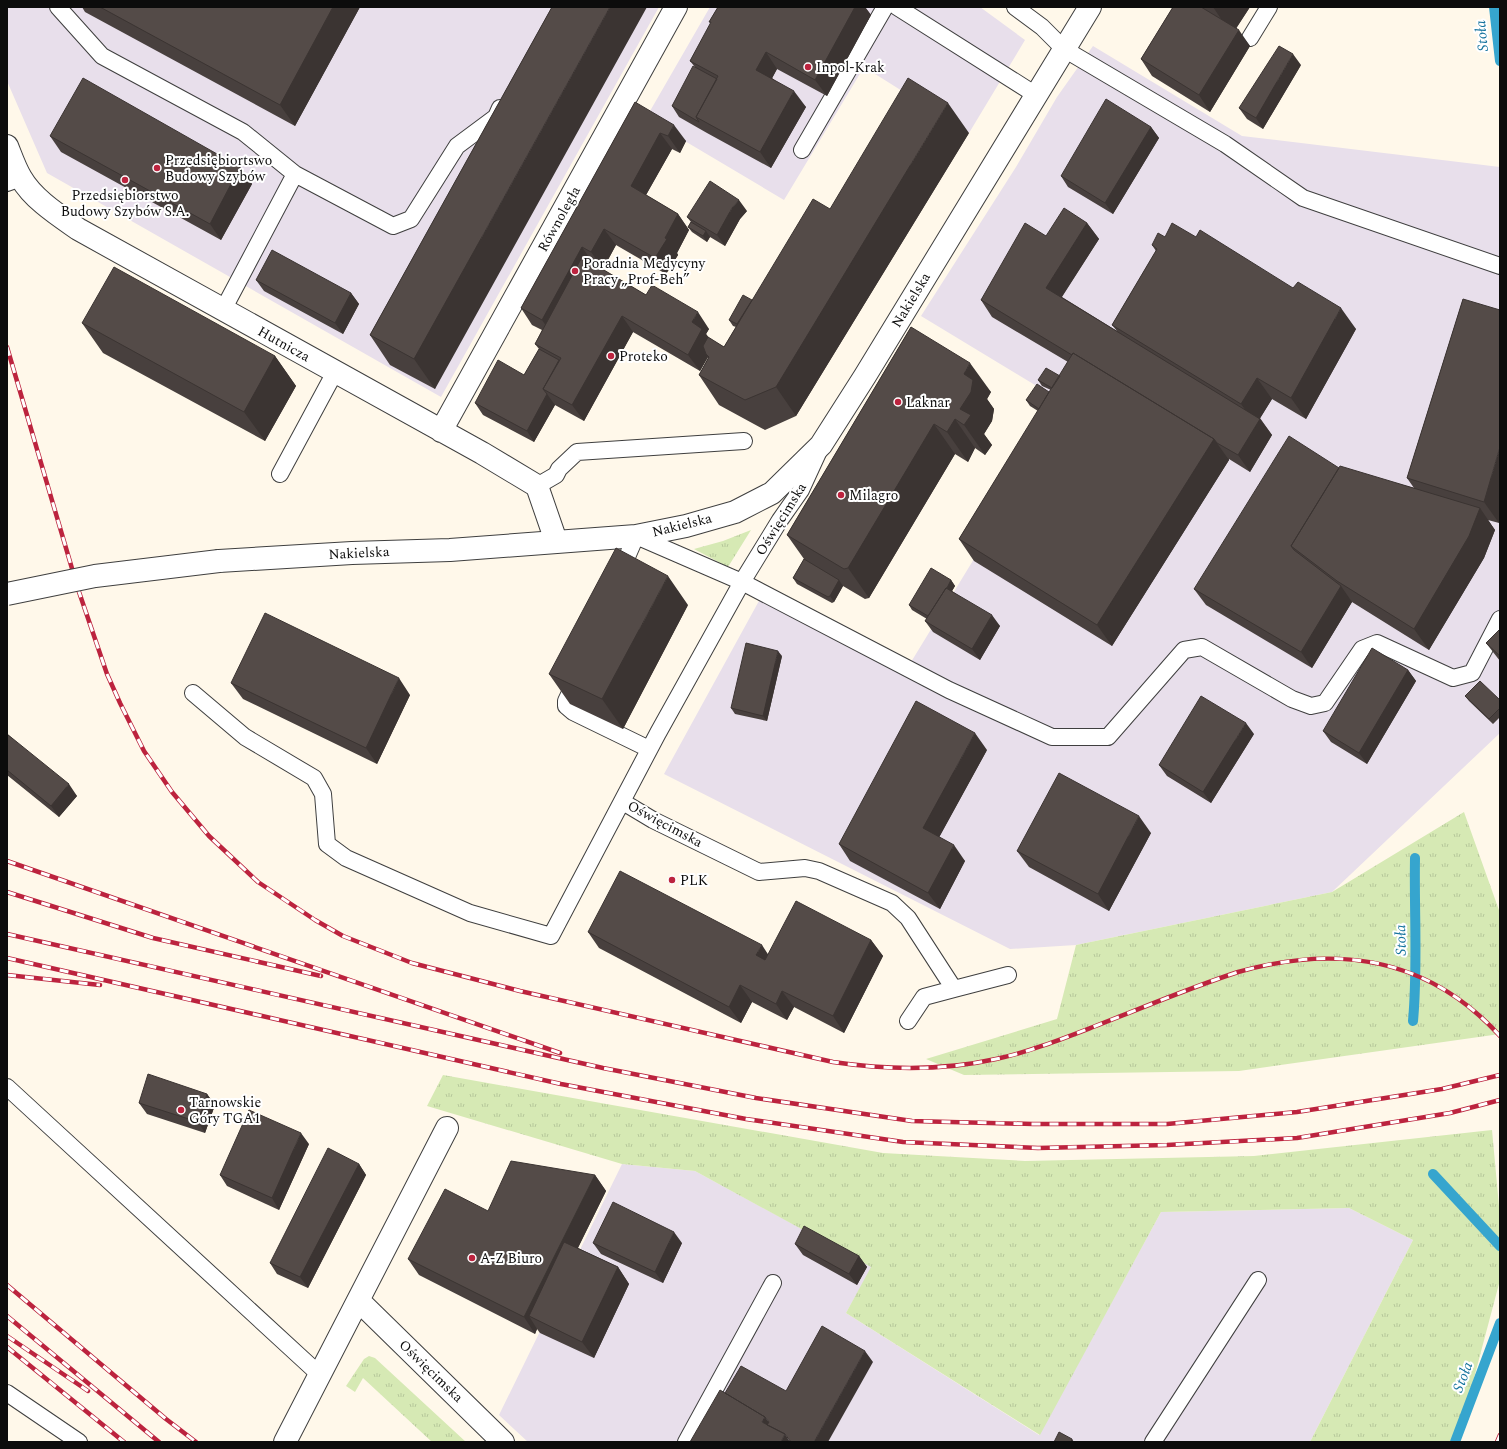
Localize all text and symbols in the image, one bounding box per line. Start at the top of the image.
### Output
water label: Stoła [1469,19,1495,53]
place label: Inpol-Krak [816,57,885,78]
marker: Inpol-Krak [803,62,813,72]
place label: Przedsiębiortswo Budowy Szybów [165,150,272,187]
marker: Przedsiębiortswo Budowy Szybów [152,163,162,173]
marker: Przedsiębiorstwo Budowy Szybów S.A. [120,175,130,185]
street label: Równoległa [532,182,586,256]
place label: Przedsiębiorstwo Budowy Szybów S.A. [61,185,189,222]
place label: Poradnia Medycyny Pracy „Prof-Beh” [583,253,707,290]
marker: Poradnia Medycyny Pracy „Prof-Beh” [570,266,580,276]
street label: Nakielska [886,268,936,332]
street label: Hutnicza [254,321,314,367]
place label: Proteko [619,346,668,367]
marker: Proteko [606,351,616,361]
place label: Laknar [906,392,950,413]
marker: Laknar [893,397,903,407]
street label: Oświęcimska [750,478,812,560]
place label: Milagro [849,485,898,506]
marker: Milagro [836,490,846,500]
street label: Nakielska [650,507,714,543]
street label: Nakielska [328,541,390,565]
street label: Oświęcimska [624,795,707,853]
place label: PLK [680,870,708,891]
marker: PLK [667,875,677,885]
water label: Stoła [1389,924,1413,956]
place label: Tarnowskie Góry TGA1 [189,1092,261,1129]
marker: Tarnowskie Góry TGA1 [176,1105,186,1115]
place label: A-Z Biuro [480,1248,542,1269]
marker: A-Z Biuro [467,1253,477,1263]
street label: Oświęcimska [394,1335,468,1407]
water label: Stoła [1447,1358,1479,1396]

